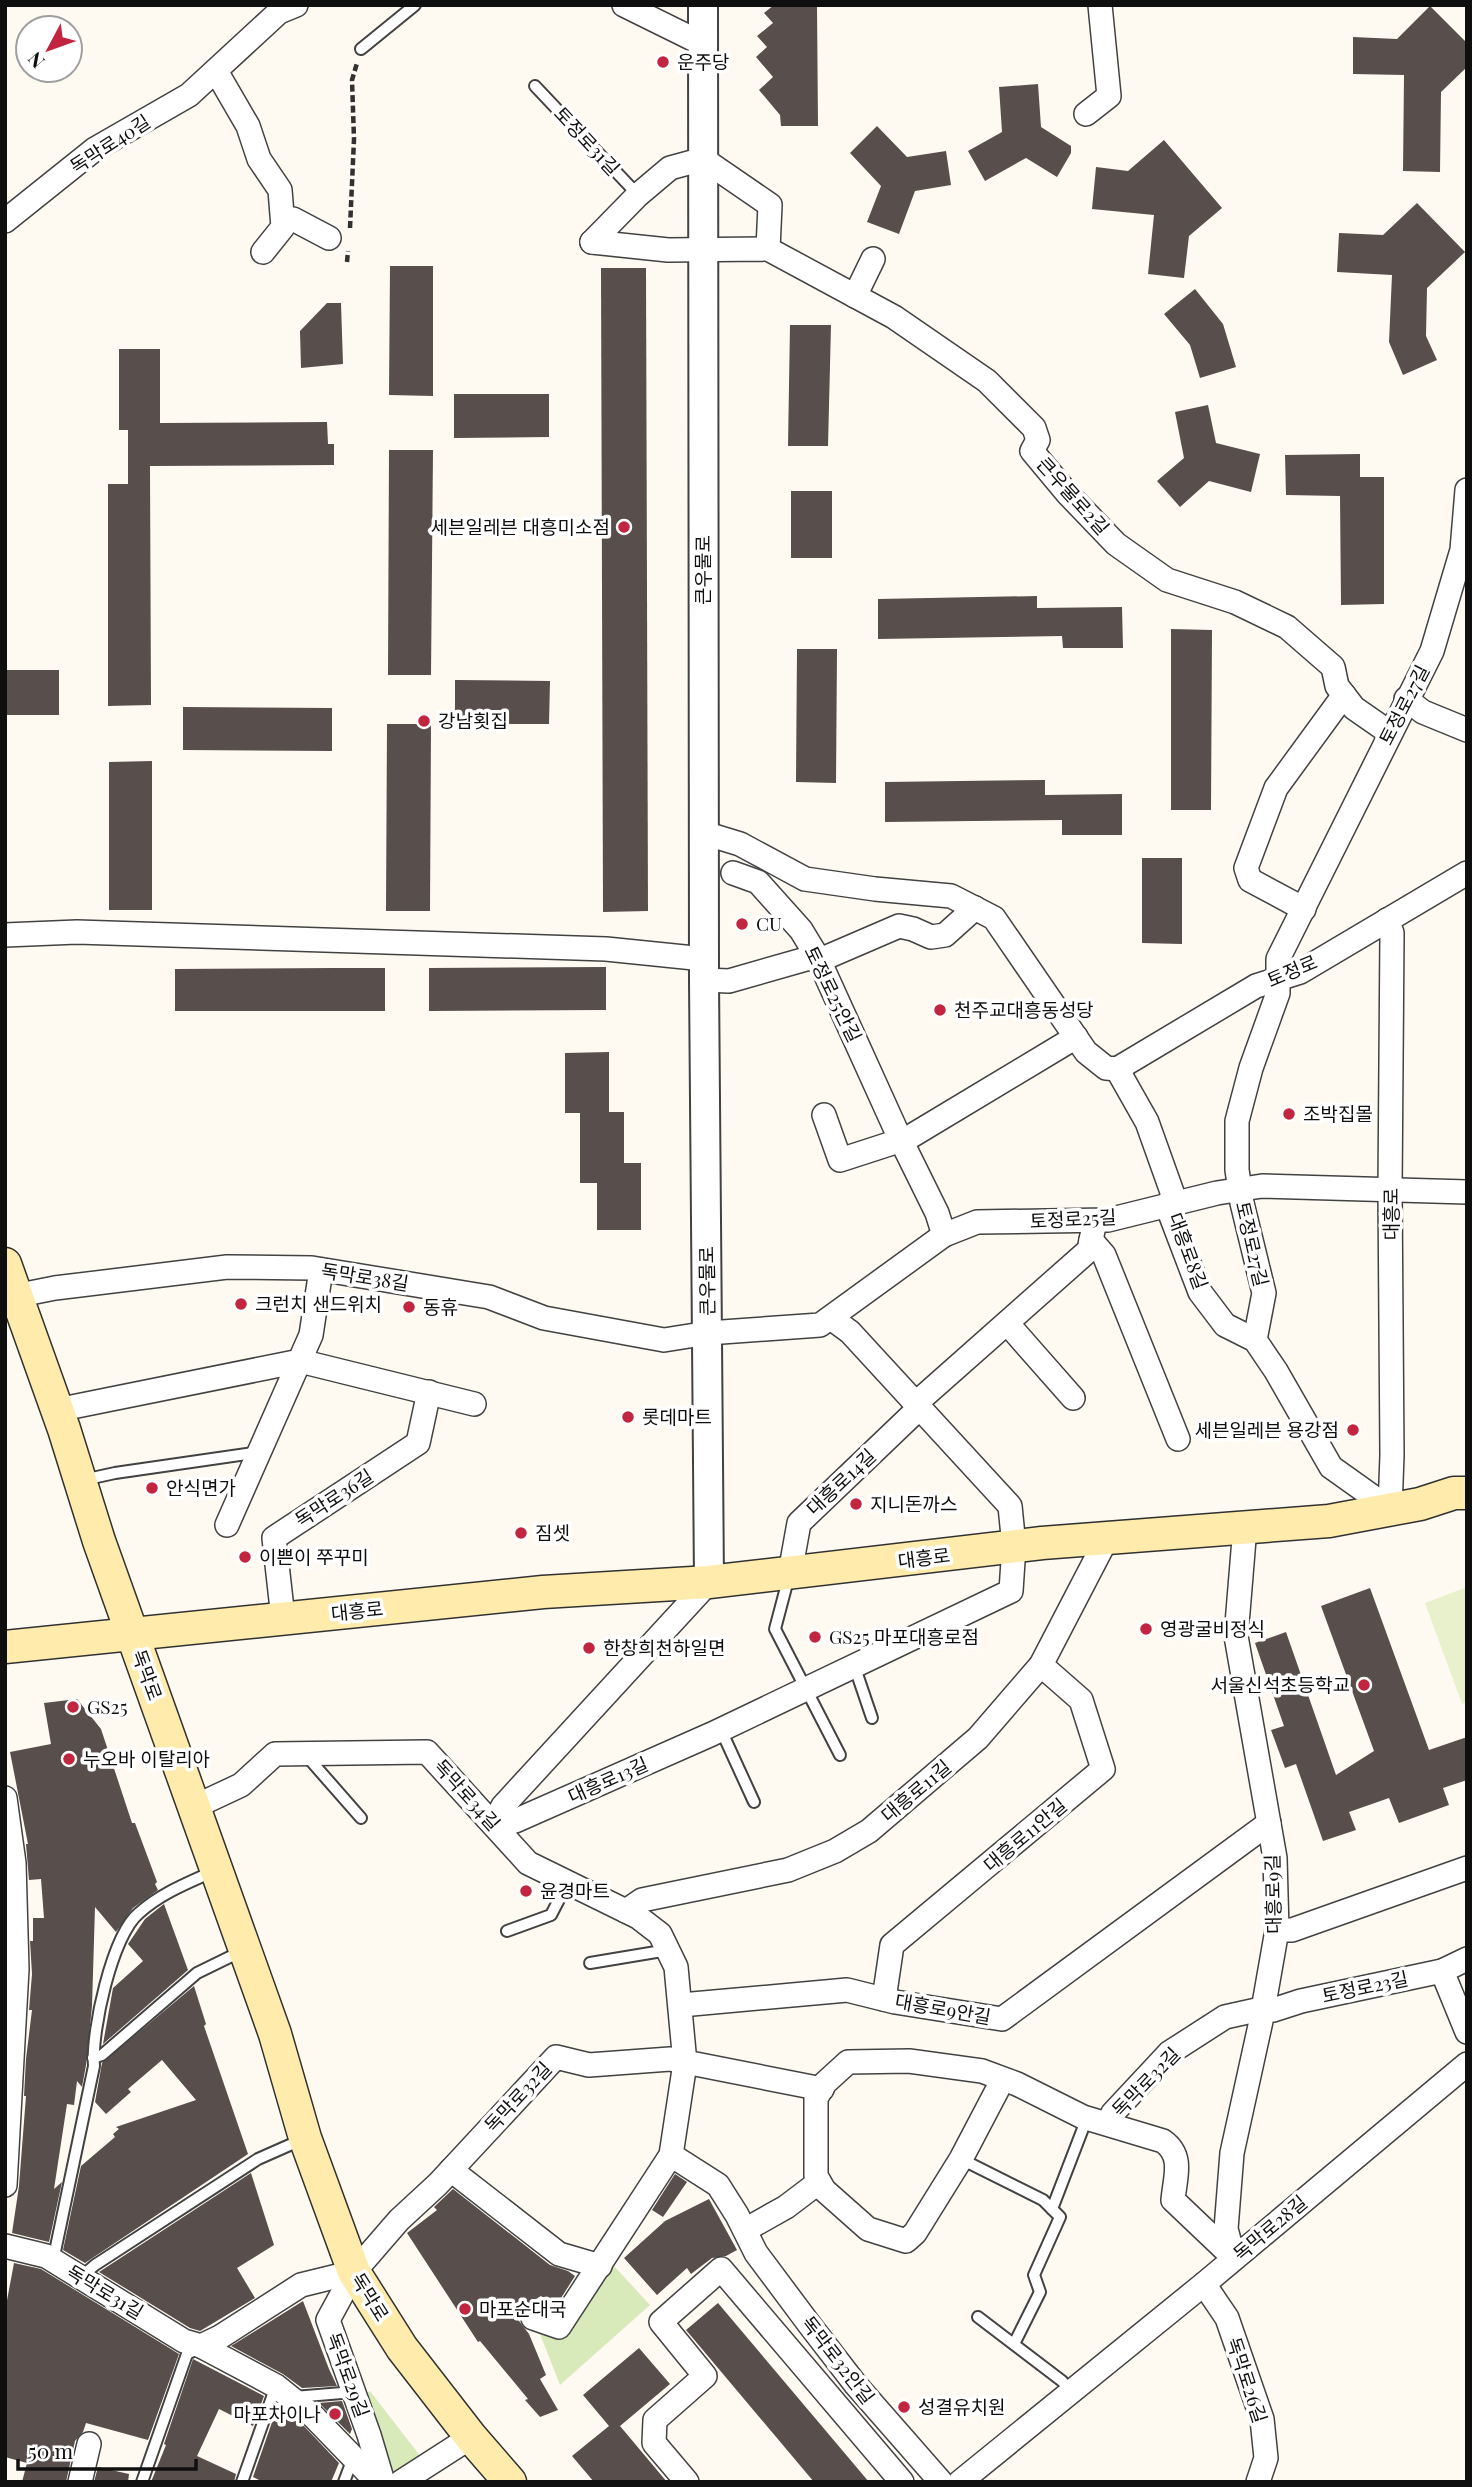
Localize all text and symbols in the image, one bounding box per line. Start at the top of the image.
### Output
north arrow [14,14,84,84]
text: N [21,47,50,75]
place label: 운주당 [677,48,729,74]
marker: 운주당 [655,54,671,70]
street label: 토정로31길 [549,100,626,180]
street label: 독막로40길 [64,108,155,179]
street label: 큰우물로2길 [1032,451,1116,540]
place label: 세븐일레븐 대흥미소점 [430,513,610,539]
marker: 세븐일레븐 대흥미소점 [616,519,632,535]
street label: 큰우물로 [689,535,715,605]
street label: 토정로27길 [1372,660,1434,749]
place label: 강남횟집 [438,707,508,733]
marker: 강남횟집 [416,713,432,729]
place label: CU [756,910,782,936]
marker: CU [734,916,750,932]
street label: 토정로25안길 [799,941,868,1046]
street label: 토정로 [1262,948,1321,992]
place label: 천주교대흥동성당 [954,996,1094,1022]
marker: 천주교대흥동성당 [932,1002,948,1018]
place label: 조박집몰 [1303,1100,1373,1126]
marker: 조박집몰 [1281,1106,1297,1122]
street label: 대흥로 [1377,1188,1403,1240]
street label: 토정로27길 [1231,1199,1275,1289]
street label: 토정로25길 [1029,1203,1117,1233]
street label: 대흥로8길 [1163,1209,1215,1293]
street label: 큰우물로 [692,1246,720,1316]
street label: 독막로38길 [319,1256,411,1296]
place label: 크런치 샌드위치 [255,1290,382,1316]
place label: 동휴 [423,1293,458,1319]
marker: 크런치 샌드위치 [233,1296,249,1312]
marker: 동휴 [401,1299,417,1315]
place label: 롯데마트 [642,1403,712,1429]
marker: 롯데마트 [620,1409,636,1425]
place label: 세븐일레븐 용강점 [1194,1416,1339,1442]
marker: 세븐일레븐 용강점 [1345,1422,1361,1438]
street label: 대흥로14길 [800,1442,881,1520]
street label: 독막로36길 [289,1462,378,1532]
place label: 안식면가 [166,1474,236,1500]
marker: 안식면가 [144,1480,160,1496]
place label: 지니돈까스 [870,1490,957,1516]
marker: 지니돈까스 [848,1496,864,1512]
place label: 짐셋 [535,1519,570,1545]
marker: 짐셋 [513,1525,529,1541]
street label: 대흥로 [896,1541,951,1573]
place label: 이쁜이 쭈꾸미 [259,1543,369,1569]
marker: 이쁜이 쭈꾸미 [237,1549,253,1565]
street label: 대흥로 [329,1594,384,1626]
place label: 영광굴비정식 [1160,1615,1265,1641]
marker: 영광굴비정식 [1138,1621,1154,1637]
place label: GS25 마포대흥로점 [829,1623,979,1649]
marker: GS25 마포대흥로점 [807,1629,823,1645]
place label: 한창희천하일면 [603,1634,725,1660]
marker: 한창희천하일면 [581,1640,597,1656]
street label: 독막로 [127,1646,169,1704]
place label: 서울신석초등학교 [1210,1671,1350,1697]
marker: 서울신석초등학교 [1356,1677,1372,1693]
place label: GS25 [87,1693,128,1719]
marker: GS25 [65,1699,81,1715]
place label: 누오바 이탈리아 [83,1745,210,1771]
street label: 대흥로13길 [563,1750,652,1808]
marker: 누오바 이탈리아 [61,1751,77,1767]
street label: 독막로34길 [429,1753,507,1836]
street label: 대흥로11길 [875,1753,956,1827]
street label: 대흥로11안길 [977,1792,1072,1877]
street label: 대흥로9길 [1258,1854,1286,1934]
place label: 윤경마트 [540,1877,610,1903]
marker: 윤경마트 [518,1883,534,1899]
street label: 토정로23길 [1319,1964,1410,2008]
street label: 대흥로9안길 [893,1987,993,2029]
street label: 독막로32길 [1106,2041,1185,2122]
street label: 독막로32길 [478,2055,557,2137]
street label: 독막로28길 [1227,2189,1312,2266]
street label: 독막로31길 [62,2258,149,2324]
street label: 독막로 [346,2267,396,2326]
place label: 마포순대국 [479,2295,566,2321]
marker: 마포순대국 [457,2301,473,2317]
street label: 독막로32안길 [796,2310,881,2409]
street label: 독막로29길 [322,2329,376,2421]
street label: 독막로26길 [1222,2333,1274,2426]
place label: 성결유치원 [918,2393,1005,2419]
marker: 성결유치원 [896,2399,912,2415]
place label: 마포차이나 [234,2400,321,2426]
marker: 마포차이나 [327,2406,343,2422]
scale bar [18,2428,196,2472]
text: 50 m [28,2436,74,2464]

